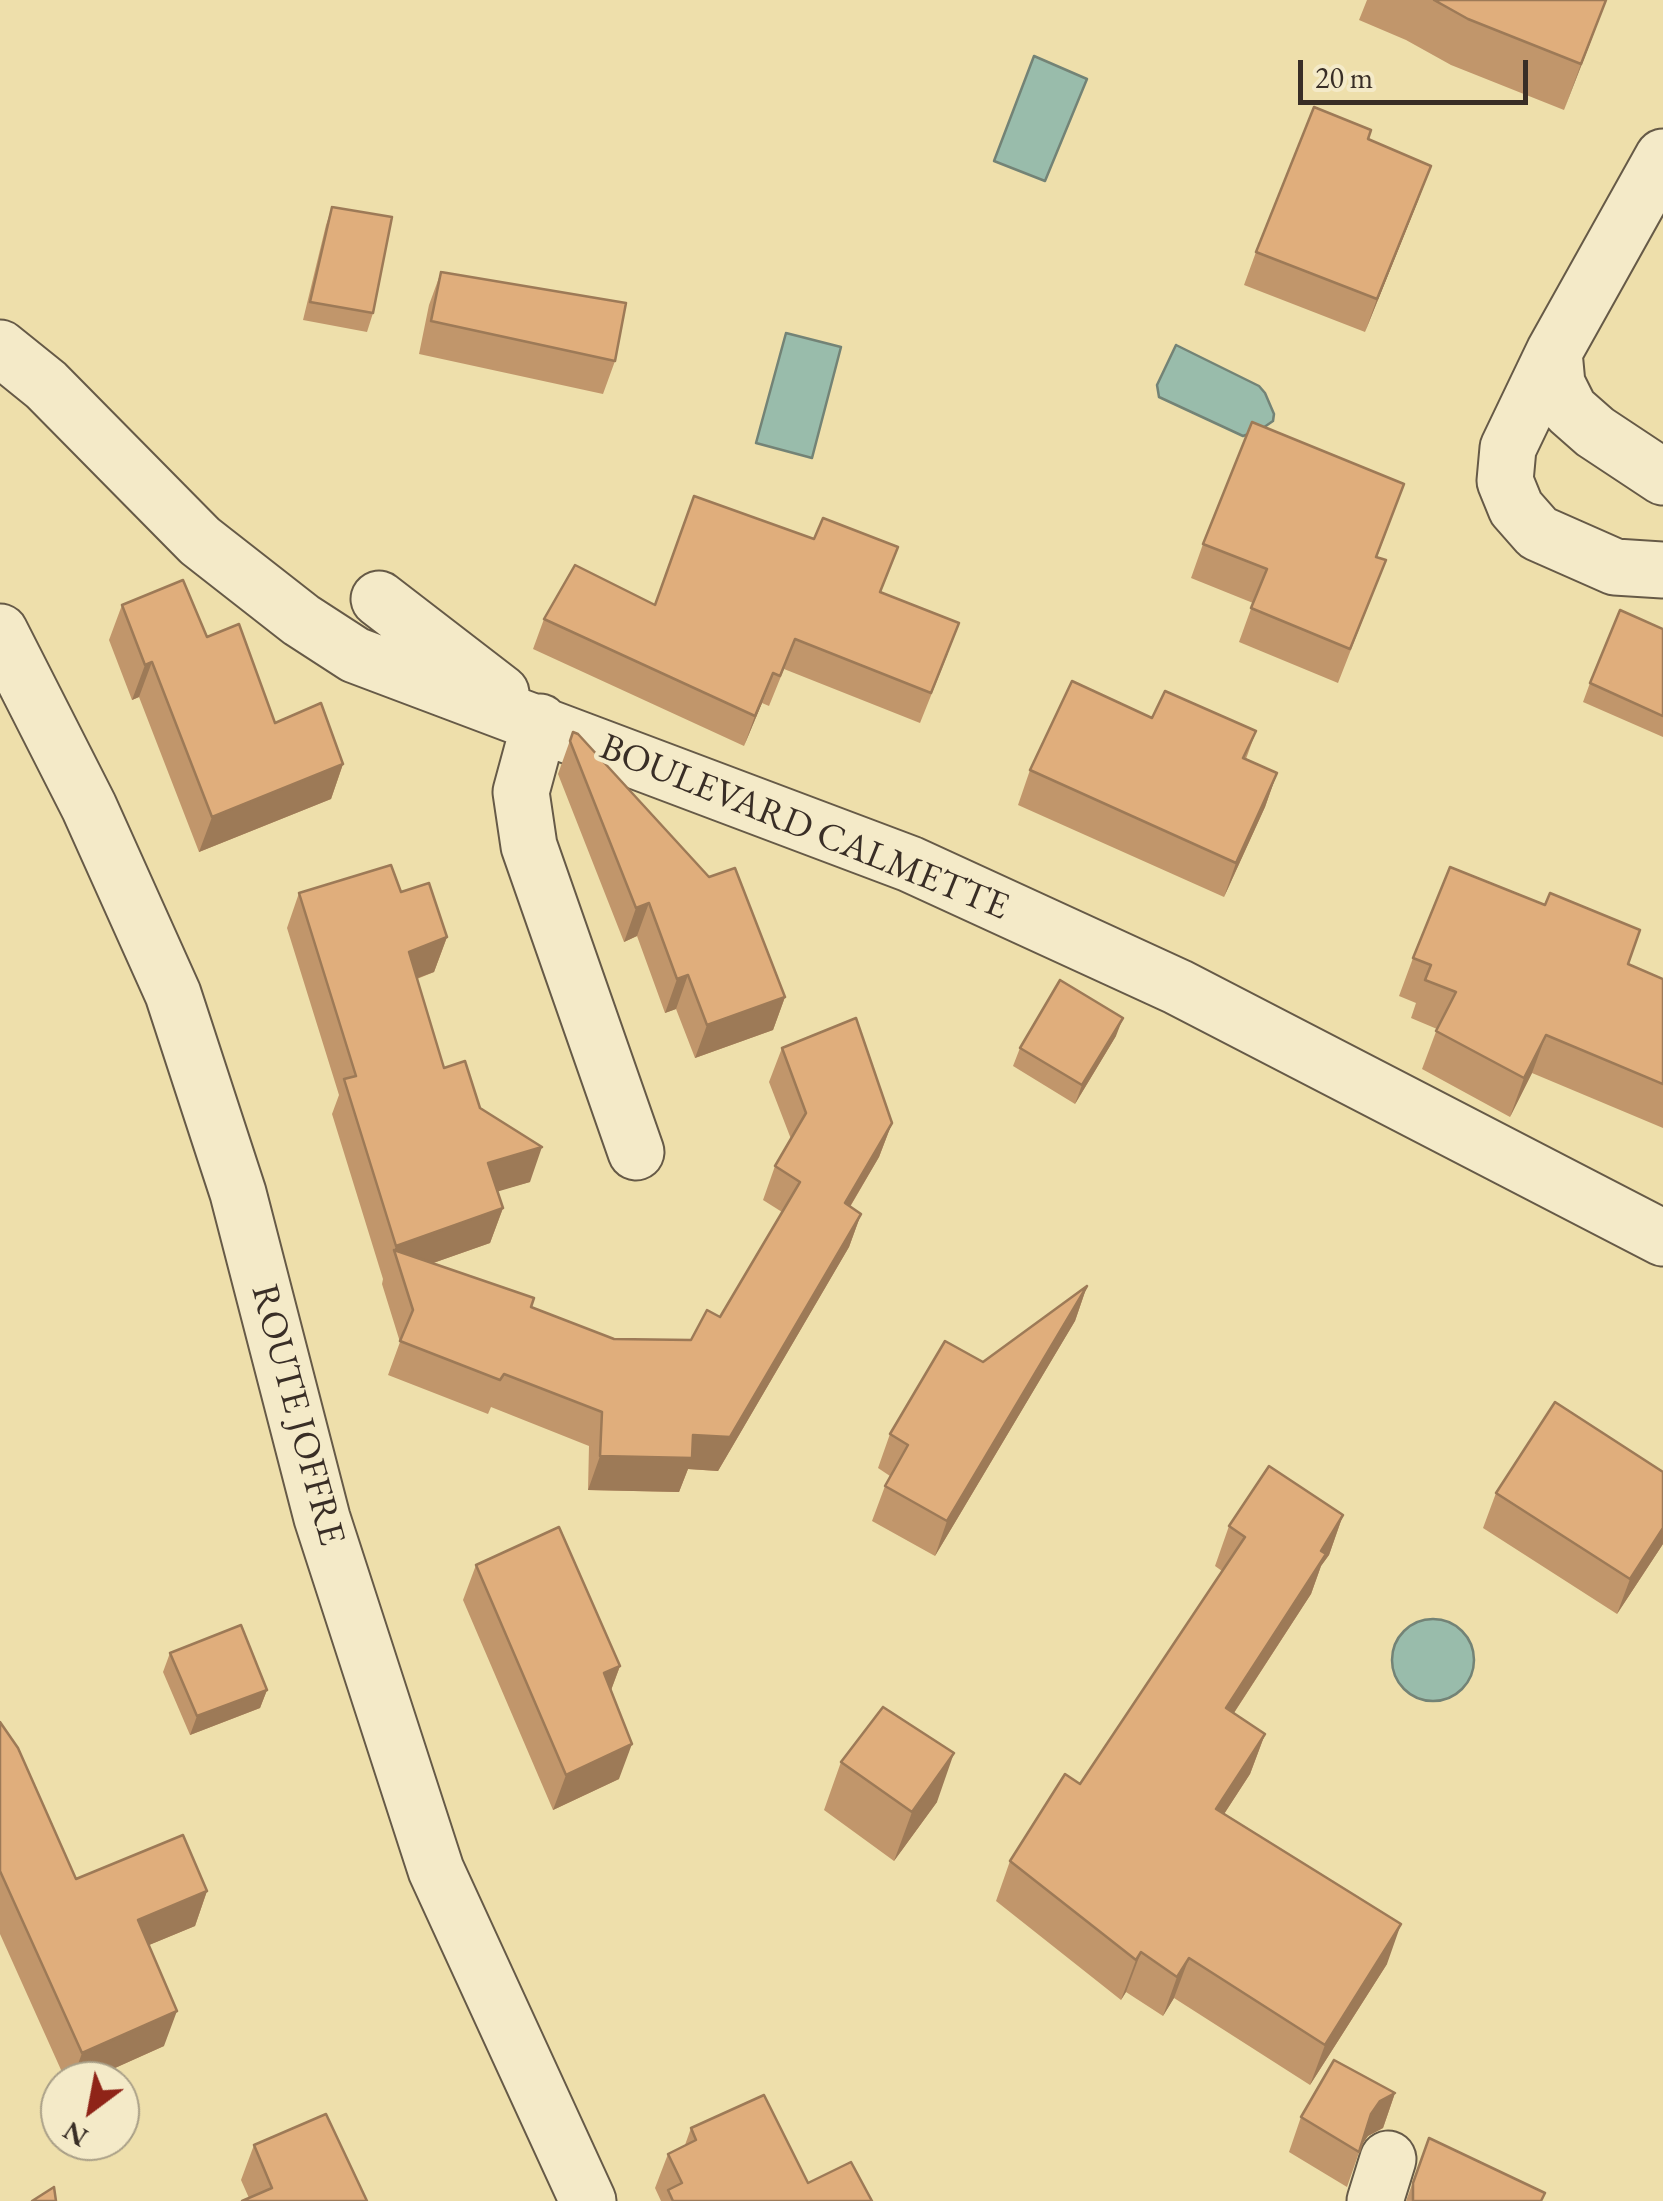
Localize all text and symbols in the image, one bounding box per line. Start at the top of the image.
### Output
scale bar [1303,40,1533,102]
text: 20 m [1315,58,1373,97]
street label: BOULEVARD CALMETTE [593,725,1015,931]
street label: ROUTE JOFFRE [240,1280,354,1550]
north arrow [40,2061,140,2161]
text: N [56,2113,94,2156]

